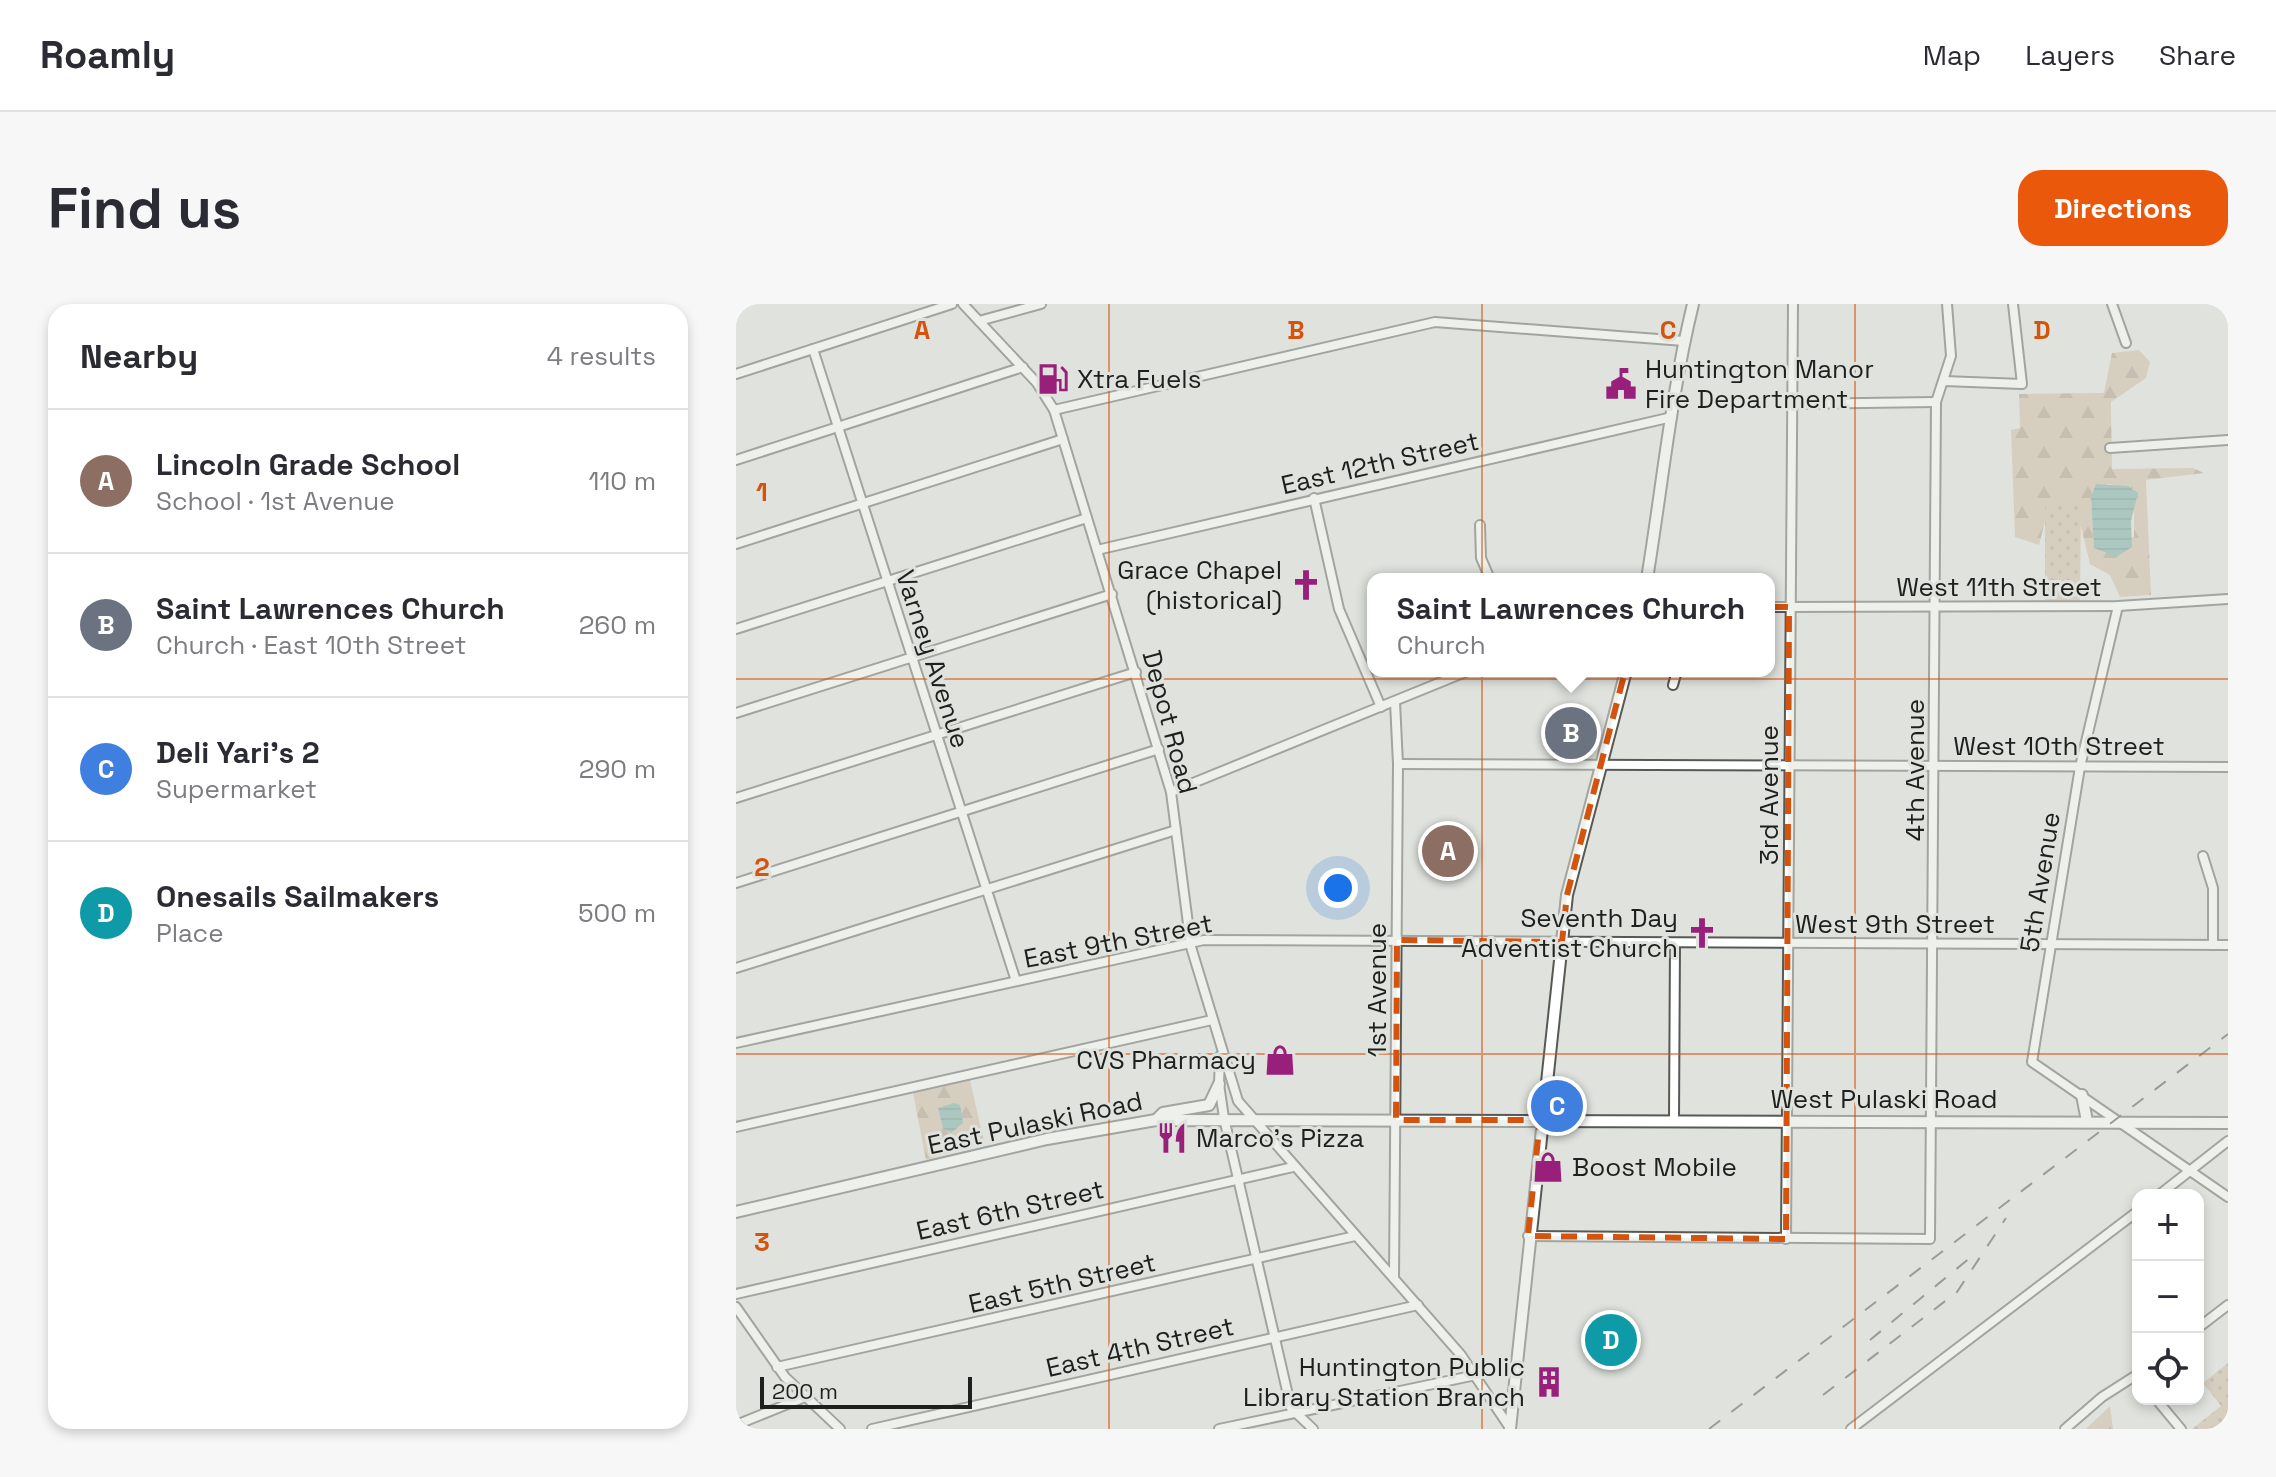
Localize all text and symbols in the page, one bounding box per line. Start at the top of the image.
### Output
text: Roamly [40,31,175,79]
text: Map [1923,37,1981,73]
text: Layers [2025,37,2115,73]
text: Share [2159,37,2236,73]
button: Directions [2018,170,2228,246]
text: Find us [48,173,241,244]
text: A [914,313,931,347]
text: B [1287,313,1305,347]
text: C [1660,313,1676,347]
text: D [2033,313,2051,347]
text: Nearby [80,335,198,378]
text: 4 results [547,339,656,373]
place label: Huntington Manor Fire Department [1645,352,1874,416]
fuel station icon: Xtra Fuels [1036,362,1070,396]
place label: Xtra Fuels [1077,362,1201,396]
public building icon: Huntington Manor Fire Department [1604,367,1638,401]
street label: East 12th Street [1278,424,1482,502]
text: Lincoln Grade School [156,445,460,484]
text: A [98,464,114,498]
text: 110 m [589,464,656,498]
text: 1 [756,475,768,509]
text: School · 1st Avenue [156,484,395,518]
place label: Grace Chapel (historical) [1117,553,1282,617]
street label: Varney Avenue [888,566,978,752]
church icon: Grace Chapel (historical) [1289,568,1323,602]
street label: West 11th Street [1896,570,2102,604]
popup [1367,573,1775,677]
text: Saint Lawrences Church [156,589,505,628]
text: Saint Lawrences Church [1397,589,1745,628]
text: B [97,608,115,642]
text: 260 m [579,608,656,642]
text: Church · East 10th Street [156,628,466,662]
text: Church [1397,628,1486,662]
street label: Depot Road [1135,646,1205,798]
street label: 4th Avenue [1898,699,1932,841]
pin: B [1545,703,1597,763]
street label: 3rd Avenue [1752,725,1786,865]
street label: West 10th Street [1953,729,2165,763]
text: Deli Yari's 2 [156,733,320,772]
text: C [98,752,114,786]
text: 290 m [579,752,656,786]
text: Supermarket [156,772,317,806]
street label: 5th Avenue [2012,809,2068,955]
pin: A [1422,821,1474,881]
text: 2 [754,850,770,884]
your location [1318,868,1358,908]
text: Onesails Sailmakers [156,877,439,916]
text: D [97,896,115,930]
text: 500 m [578,896,656,930]
place label: Seventh Day Adventist Church [1461,901,1678,965]
street label: East 9th Street [1021,906,1215,976]
street label: West 9th Street [1795,907,1995,941]
text: Place [156,916,224,950]
church icon: Seventh Day Adventist Church [1685,916,1719,950]
street label: 1st Avenue [1360,923,1394,1057]
place label: CVS Pharmacy [1076,1043,1256,1077]
shop icon: CVS Pharmacy [1263,1043,1297,1077]
pin: C [1531,1076,1583,1136]
street label: West Pulaski Road [1770,1082,1998,1116]
street label: East Pulaski Road [924,1084,1146,1162]
restaurant icon: Marco's Pizza [1155,1121,1189,1155]
place label: Marco's Pizza [1196,1121,1364,1155]
shop icon: Boost Mobile [1531,1150,1565,1184]
place label: Boost Mobile [1572,1150,1737,1184]
street label: East 6th Street [913,1172,1107,1248]
map controls [2132,1189,2204,1405]
button: + [2132,1189,2204,1261]
text: 3 [754,1225,770,1259]
street label: East 5th Street [965,1245,1159,1321]
button: − [2132,1261,2204,1333]
street label: East 4th Street [1043,1309,1237,1385]
pin: D [1585,1310,1637,1370]
button: locate [2132,1333,2204,1405]
place label: Huntington Public Library Station Branch [1243,1350,1525,1414]
building icon: Huntington Public Library Station Branch [1532,1365,1566,1399]
scale bar [760,1373,972,1409]
text: 200 m [772,1377,838,1405]

